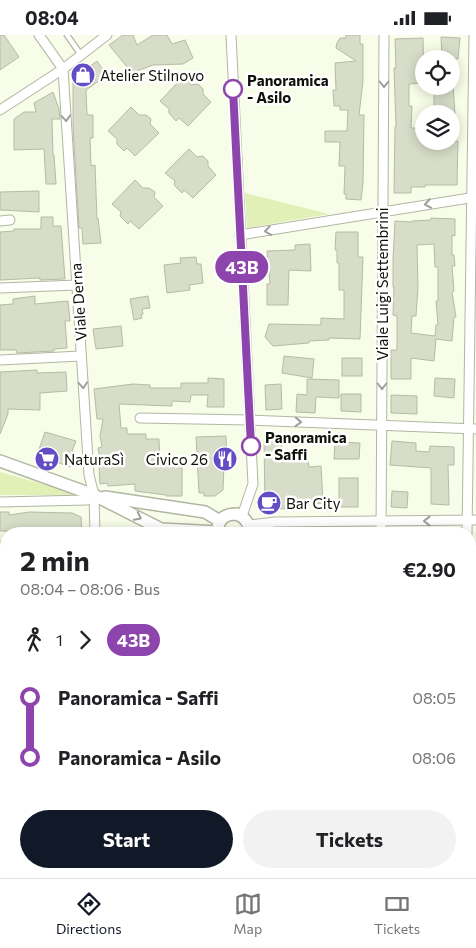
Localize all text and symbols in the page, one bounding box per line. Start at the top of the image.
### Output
text: 08:04 [25,6,79,29]
map controls [415,50,460,150]
button: locate [415,50,460,95]
shop icon: Atelier Stilnovo [70,62,96,88]
place label: Atelier Stilnovo [100,66,204,84]
place label: Panoramica - Asilo [247,71,329,106]
marker: Panoramica - Asilo [223,79,243,99]
one-way arrow [379,80,389,88]
button: layers [415,105,460,150]
one-way arrow [60,114,71,122]
one-way arrow [424,198,432,208]
street label: Viale Luigi Settembrini [373,207,391,361]
one-way arrow [263,225,272,235]
line badge: 43B [213,251,271,283]
text: 43B [225,256,259,278]
street label: Viale Derna [66,262,90,342]
one-way arrow [78,381,89,389]
one-way arrow [377,382,387,390]
one-way arrow [294,416,302,427]
place label: Panoramica - Saffi [265,428,347,463]
marker: Panoramica - Saffi [241,436,261,456]
supermarket icon: NaturaSì [34,446,60,472]
restaurant icon: Civico 26 [212,446,238,472]
place label: NaturaSì [64,450,124,468]
place label: Civico 26 [146,450,208,468]
cafe icon: Bar City [256,490,282,516]
place label: Bar City [286,494,341,512]
one-way arrow [133,511,142,521]
one-way arrow [423,516,431,526]
text: 2 min [20,543,90,577]
text: €2.90 [403,558,456,581]
text: 08:04 – 08:06 · Bus [20,579,160,598]
icon: walk [20,626,48,654]
icon: forward [71,626,99,654]
text: 43B [117,629,150,651]
text: 1 [56,630,63,649]
text: Panoramica - Saffi [58,686,219,709]
text: 08:05 [412,688,456,707]
text: Panoramica - Asilo [58,746,221,769]
text: 08:06 [412,748,456,767]
button: Start [20,810,233,868]
button: Tickets [243,810,456,868]
tab: Directions [56,890,122,937]
tab: Map [233,890,262,937]
tab: Tickets [374,890,420,937]

